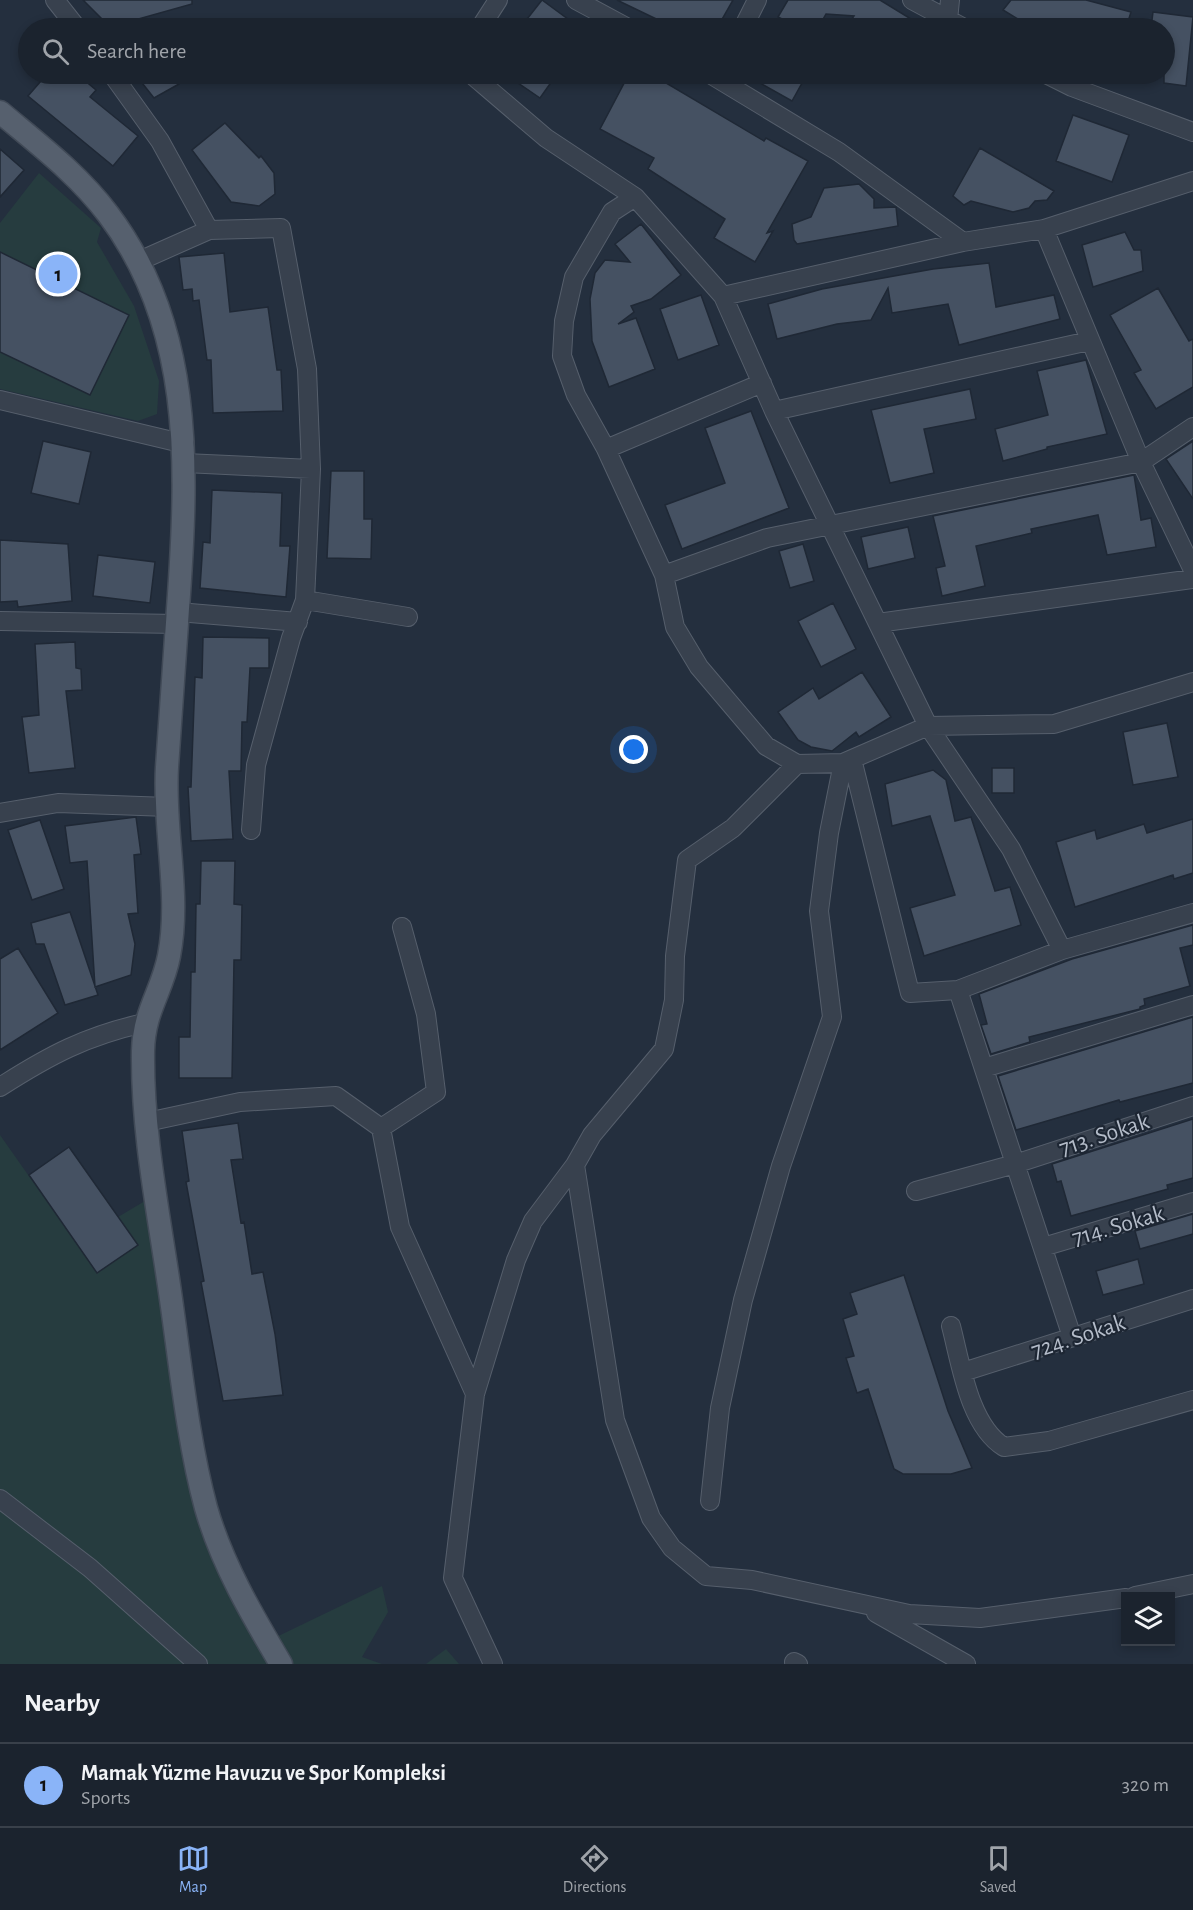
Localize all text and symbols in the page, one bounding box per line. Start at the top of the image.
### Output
search box [18,18,1175,84]
icon: search [39,35,72,68]
text: Search here [87,40,186,62]
pin: 1 [38,252,78,296]
your location [619,735,648,764]
street label: 713. Sokak [1056,1109,1152,1161]
street label: 714. Sokak [1070,1201,1167,1251]
street label: 724. Sokak [1028,1311,1128,1363]
map controls [1121,1592,1175,1646]
button: layers [1121,1592,1175,1646]
text: Nearby [24,1690,100,1716]
text: Mamak Yüzme Havuzu ve Spor Kompleksi [81,1762,446,1784]
text: 1 [40,1775,47,1795]
text: 320 m [1122,1775,1169,1795]
text: Sports [81,1788,130,1808]
tab: Map [177,1842,210,1897]
tab: Directions [563,1842,627,1897]
tab: Saved [980,1842,1016,1897]

